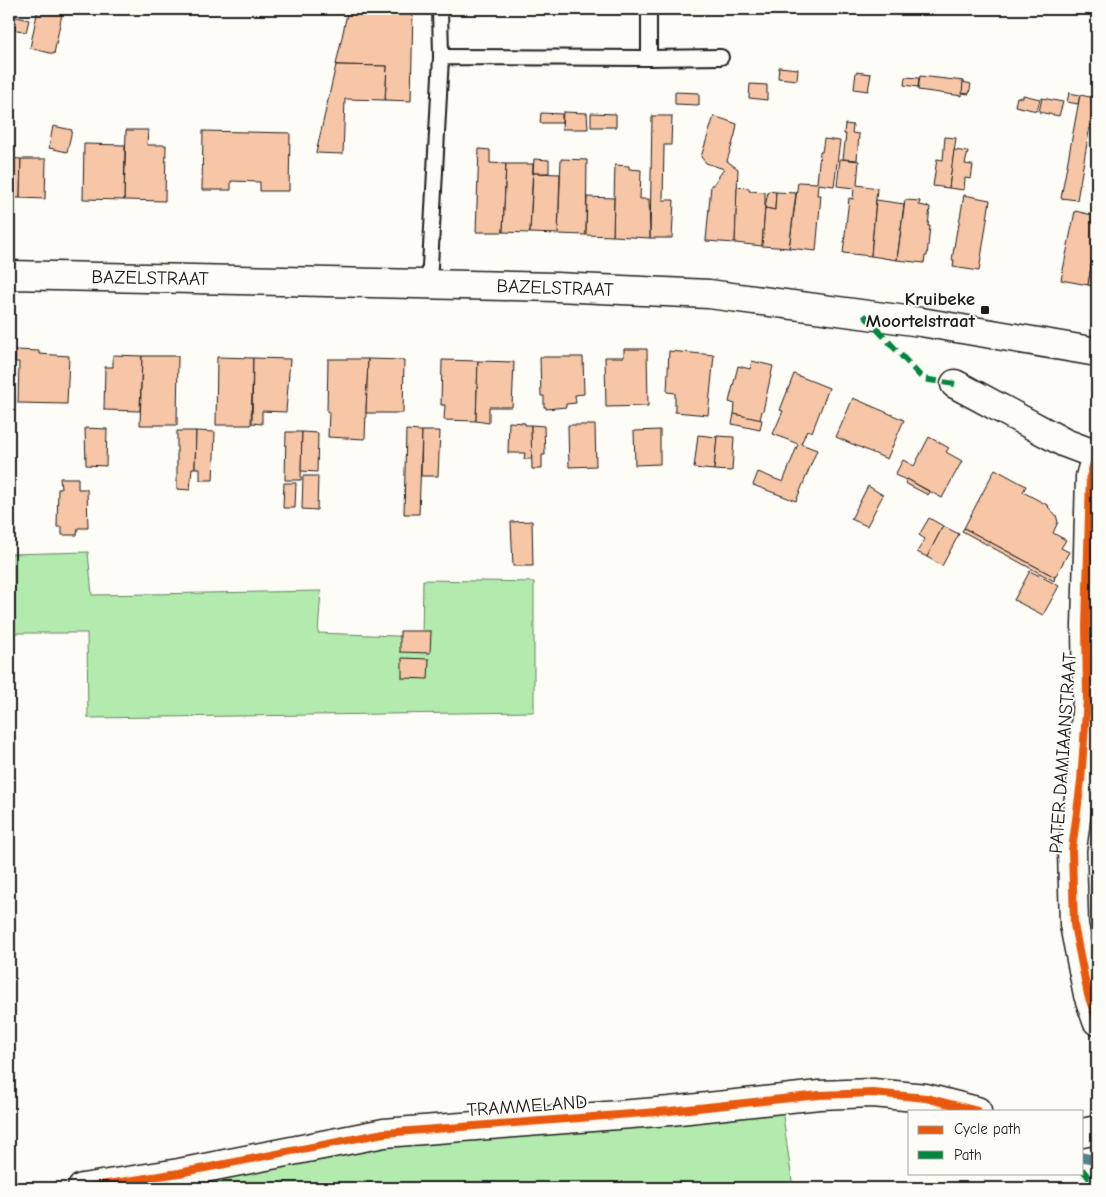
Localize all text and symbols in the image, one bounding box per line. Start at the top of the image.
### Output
street label: BAZELSTRAAT [91,266,209,290]
street label: BAZELSTRAAT [496,275,614,301]
place label: Kruibeke Moortelstraat [866,288,976,332]
marker: Kruibeke Moortelstraat [979,304,991,316]
street label: PATER DAMIAANSTRAAT [1045,652,1081,854]
street label: TRAMMELAND [466,1091,588,1121]
legend [908,1110,1084,1174]
text: Cycle path [954,1120,1021,1138]
text: Path [954,1146,982,1164]

